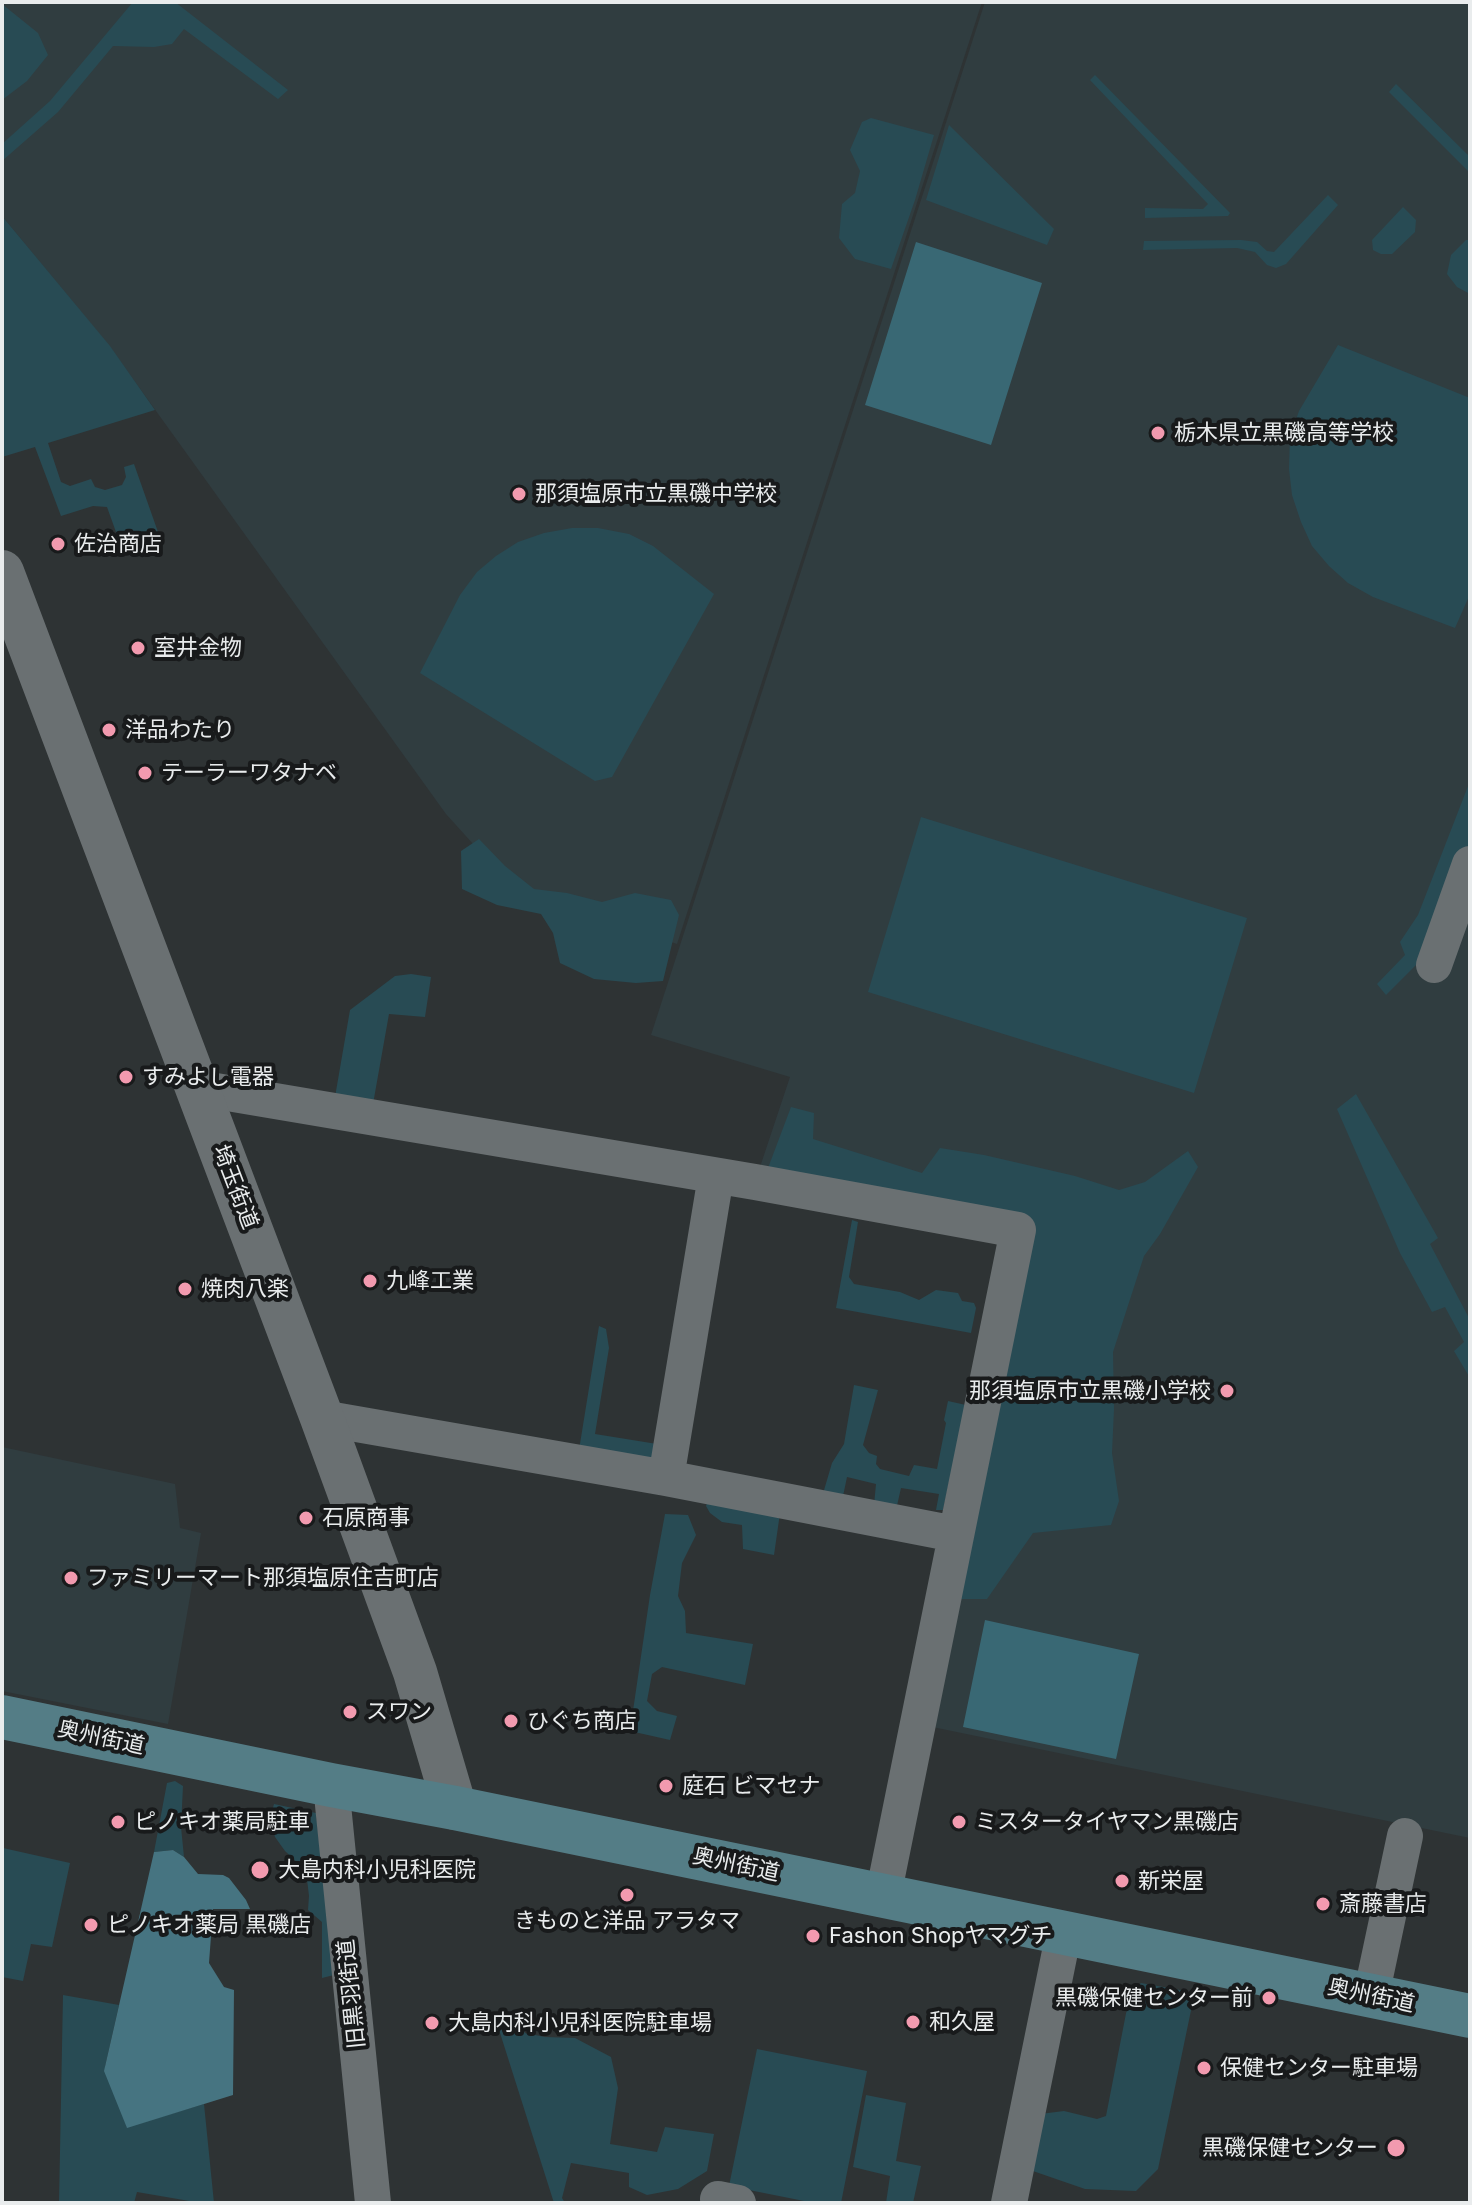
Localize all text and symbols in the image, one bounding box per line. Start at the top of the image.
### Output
place label: 栃木県立黒磯高等学校 [1174,420,1394,446]
marker: 栃木県立黒磯高等学校 [1149,424,1167,442]
place label: 那須塩原市立黒磯中学校 [535,481,777,507]
marker: 那須塩原市立黒磯中学校 [510,485,528,503]
place label: 佐治商店 [74,531,162,557]
marker: 佐治商店 [49,535,67,553]
place label: 室井金物 [154,635,242,661]
marker: 室井金物 [129,639,147,657]
place label: 洋品わたり [125,717,235,743]
marker: 洋品わたり [100,721,118,739]
place label: テーラーワタナベ [161,760,337,786]
marker: テーラーワタナベ [136,764,154,782]
place label: すみよし電器 [142,1064,274,1090]
marker: すみよし電器 [117,1068,135,1086]
street label: 埼玉街道 [207,1141,263,1233]
place label: 九峰工業 [386,1268,474,1294]
marker: 九峰工業 [361,1272,379,1290]
place label: 焼肉八楽 [201,1276,289,1302]
marker: 焼肉八楽 [176,1280,194,1298]
place label: 那須塩原市立黒磯小学校 [969,1378,1211,1404]
marker: 那須塩原市立黒磯小学校 [1218,1382,1236,1400]
place label: 石原商事 [322,1505,410,1531]
marker: 石原商事 [297,1509,315,1527]
place label: ファミリーマート那須塩原住吉町店 [87,1565,439,1591]
marker: ファミリーマート那須塩原住吉町店 [62,1569,80,1587]
place label: スワン [366,1699,432,1725]
marker: スワン [341,1703,359,1721]
place label: ひぐち商店 [527,1708,637,1734]
marker: ひぐち商店 [502,1712,520,1730]
street label: 奥州街道 [55,1716,147,1760]
place label: 庭石 ビマセナ [682,1773,820,1799]
marker: 庭石 ビマセナ [657,1777,675,1795]
place label: ピノキオ薬局駐車 [134,1809,310,1835]
place label: ミスタータイヤマン黒磯店 [975,1809,1239,1835]
marker: ピノキオ薬局駐車 [109,1813,127,1831]
marker: ミスタータイヤマン黒磯店 [950,1813,968,1831]
street label: 奥州街道 [690,1843,782,1887]
place label: 大島内科小児科医院 [278,1857,476,1883]
marker: 大島内科小児科医院 [249,1859,271,1881]
place label: 新栄屋 [1138,1868,1204,1894]
marker: 新栄屋 [1113,1872,1131,1890]
marker: きものと洋品 アラタマ [618,1886,636,1904]
place label: 斎藤書店 [1339,1891,1427,1917]
marker: 斎藤書店 [1314,1895,1332,1913]
place label: きものと洋品 アラタマ [514,1908,740,1934]
place label: ピノキオ薬局 黒磯店 [107,1912,311,1938]
marker: ピノキオ薬局 黒磯店 [82,1916,100,1934]
place label: Fashon Shopヤマグチ [829,1923,1053,1949]
marker: Fashon Shopヤマグチ [804,1927,822,1945]
street label: 旧黒羽街道 [333,1938,371,2050]
street label: 奥州街道 [1325,1974,1417,2018]
place label: 黒磯保健センター前 [1055,1985,1253,2011]
marker: 黒磯保健センター前 [1260,1989,1278,2007]
place label: 和久屋 [929,2009,995,2035]
place label: 大島内科小児科医院駐車場 [448,2010,712,2036]
marker: 和久屋 [904,2013,922,2031]
marker: 大島内科小児科医院駐車場 [423,2014,441,2032]
place label: 保健センター駐車場 [1220,2055,1418,2081]
marker: 保健センター駐車場 [1195,2059,1213,2077]
place label: 黒磯保健センター [1202,2135,1378,2161]
marker: 黒磯保健センター [1385,2137,1407,2159]

